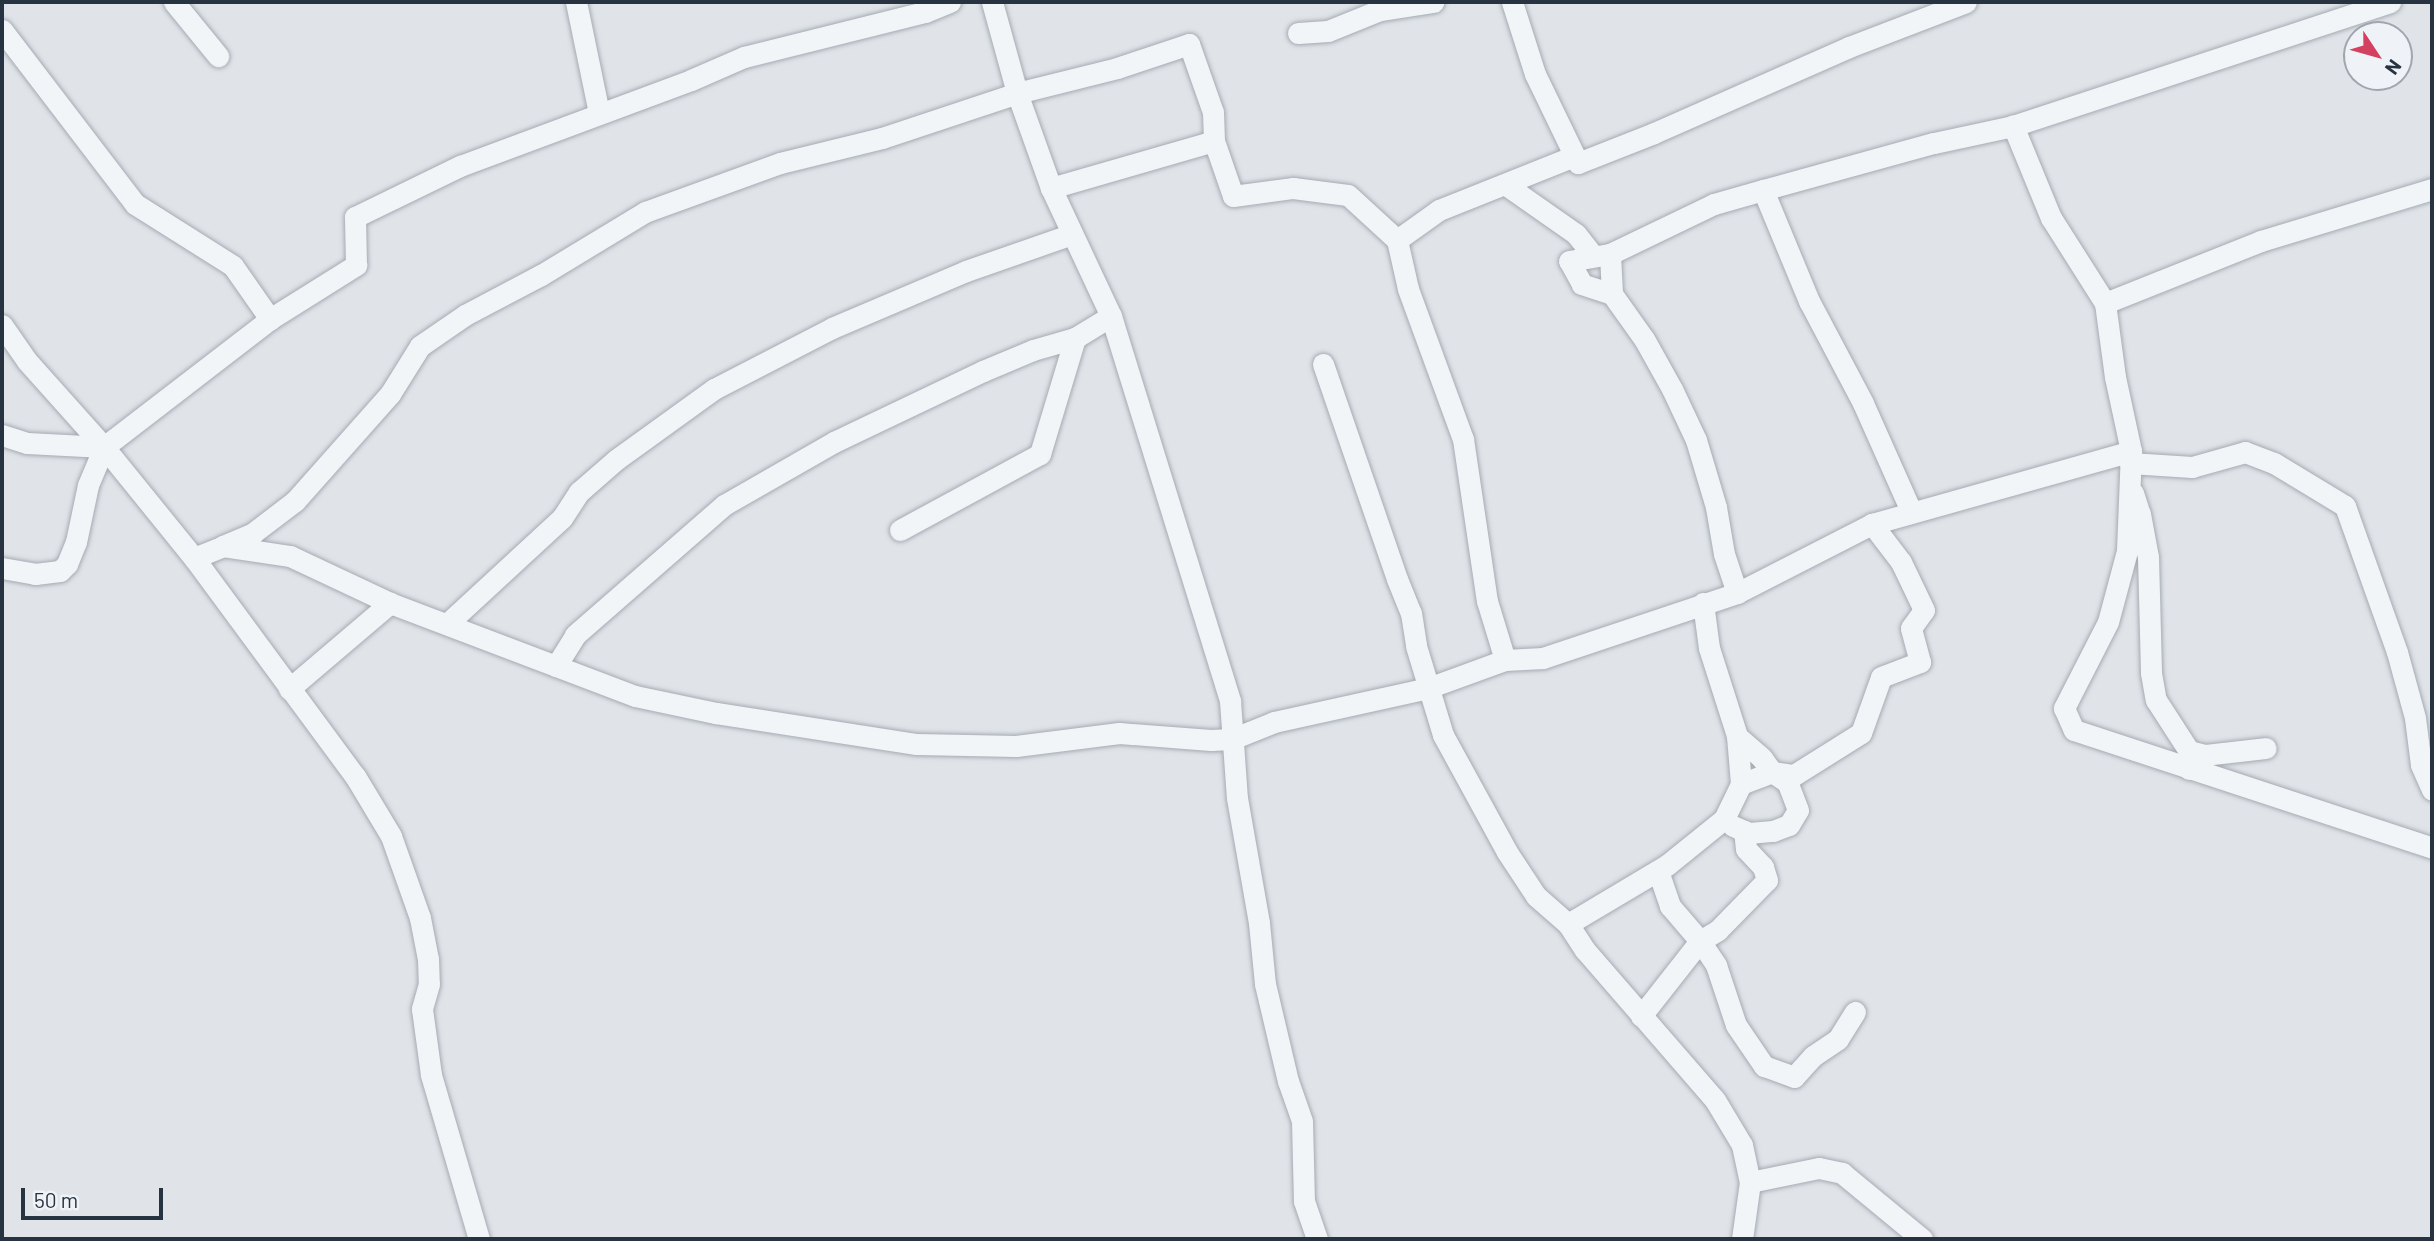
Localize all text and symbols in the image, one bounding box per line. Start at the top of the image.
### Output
north arrow [2343,21,2413,91]
text: N [2381,56,2407,79]
scale bar [24,1174,166,1218]
text: 50 m [34,1187,78,1212]

